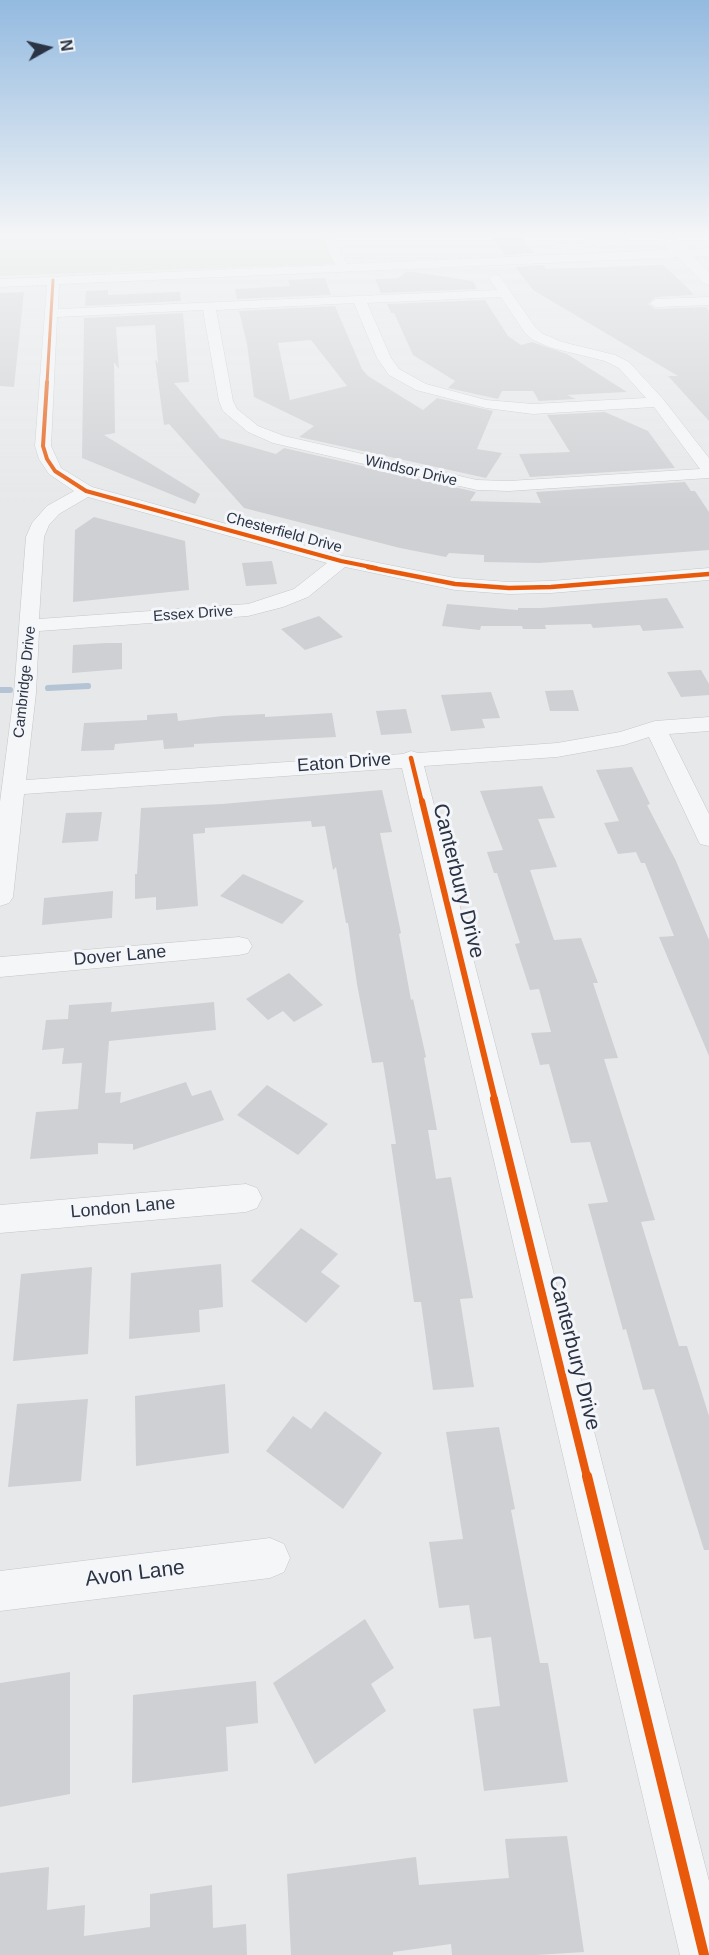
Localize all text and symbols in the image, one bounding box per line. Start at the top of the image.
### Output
north arrow [18,18,78,78]
text: N [57,39,76,52]
street label: Windsor Drive [363,452,459,490]
street label: Chesterfield Drive [224,509,344,557]
street label: Essex Drive [152,602,234,626]
street label: Cambridge Drive [10,625,40,739]
street label: Eaton Drive [296,749,392,777]
street label: Canterbury Drive [427,801,489,961]
street label: Dover Lane [73,941,167,971]
street label: London Lane [70,1193,176,1223]
street label: Canterbury Drive [543,1273,605,1433]
street label: Avon Lane [84,1555,186,1593]

